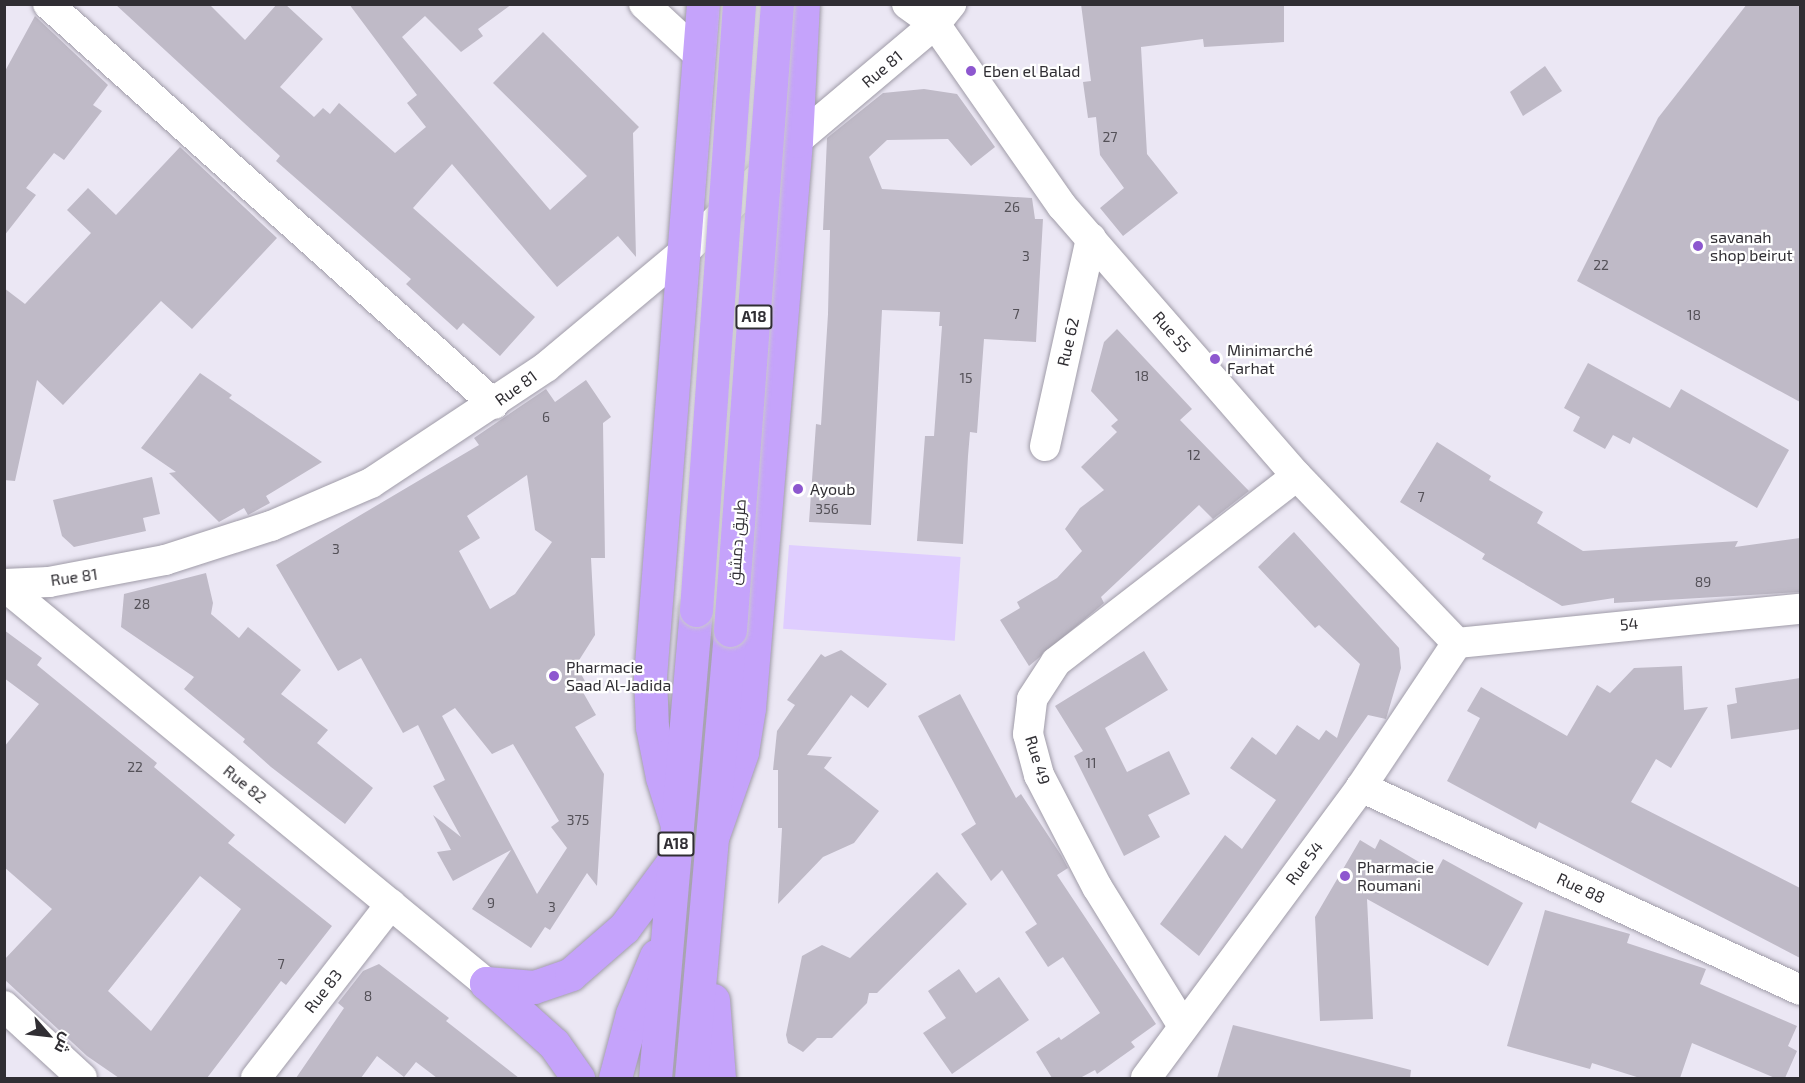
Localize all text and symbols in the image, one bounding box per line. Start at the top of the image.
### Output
street label: Rue 81 [858,46,906,92]
place label: Eben el Balad [983,61,1081,81]
marker: Eben el Balad [964,64,978,78]
house number: 27 [1102,129,1118,145]
house number: 26 [1004,199,1020,215]
place label: savanah shop beirut [1710,227,1793,265]
marker: savanah shop beirut [1691,239,1705,253]
house number: 3 [1022,248,1030,264]
house number: 22 [1593,257,1609,273]
road number: A18 [734,305,774,329]
house number: 7 [1012,306,1020,322]
street label: Rue 55 [1149,307,1195,357]
house number: 18 [1687,307,1701,323]
street label: Rue 62 [1053,316,1083,368]
place label: Minimarché Farhat [1227,340,1313,378]
marker: Minimarché Farhat [1208,352,1222,366]
street label: Rue 81 [491,366,541,410]
house number: 18 [1135,368,1149,384]
house number: 15 [959,370,973,386]
house number: 6 [542,409,550,425]
house number: 12 [1187,447,1201,463]
place label: Ayoub [810,479,855,499]
marker: Ayoub [791,482,805,496]
house number: 7 [1417,489,1425,505]
street label: طريق دمشق [724,498,750,586]
house number: 356 [815,501,839,517]
house number: 3 [332,541,340,557]
street label: Rue 81 [49,564,99,590]
house number: 89 [1695,574,1711,590]
house number: 28 [134,596,150,612]
street label: 54 [1619,613,1639,635]
place label: Pharmacie Saad Al-Jadida [566,657,672,695]
marker: Pharmacie Saad Al-Jadida [547,669,561,683]
street label: Rue 49 [1021,733,1055,787]
house number: 11 [1085,755,1097,771]
house number: 22 [127,759,143,775]
street label: Rue 82 [220,761,270,807]
house number: 375 [567,812,589,828]
road number: A18 [656,832,696,856]
street label: Rue 54 [1281,837,1327,889]
place label: Pharmacie Roumani [1357,857,1434,895]
marker: Pharmacie Roumani [1338,869,1352,883]
street label: Rue 88 [1554,869,1608,907]
house number: 9 [487,895,495,911]
house number: 3 [548,899,556,915]
house number: 7 [277,956,285,972]
street label: Rue 83 [300,965,346,1017]
house number: 8 [364,988,372,1004]
north arrow [18,1005,78,1065]
text: ش [51,1030,78,1057]

